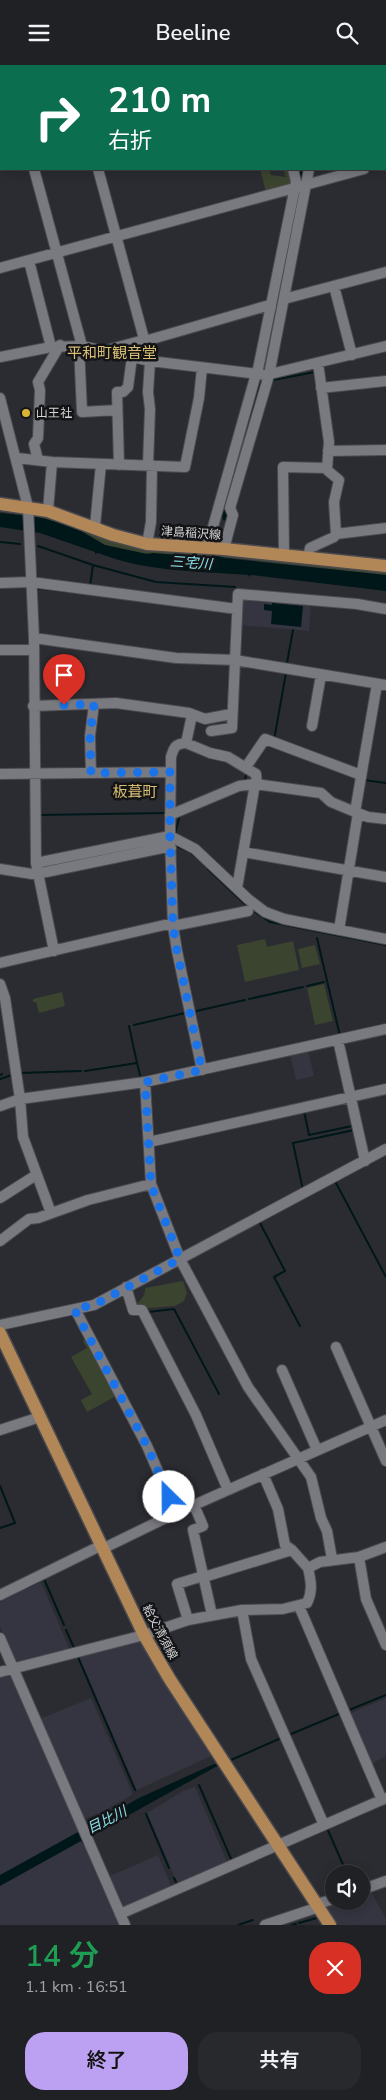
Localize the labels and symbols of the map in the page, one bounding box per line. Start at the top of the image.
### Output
district label: 平和町観音堂 [67,343,157,363]
place label: 山王社 [36,405,72,421]
marker: 山王社 [20,407,32,419]
street label: 津島稲沢線 [161,523,221,543]
water label: 三宅川 [169,552,215,574]
pin [43,654,85,705]
district label: 板葺町 [112,782,158,802]
position arrow [142,1470,194,1522]
street label: 給父清須線 [139,1602,181,1662]
water label: 目比川 [84,1801,132,1838]

